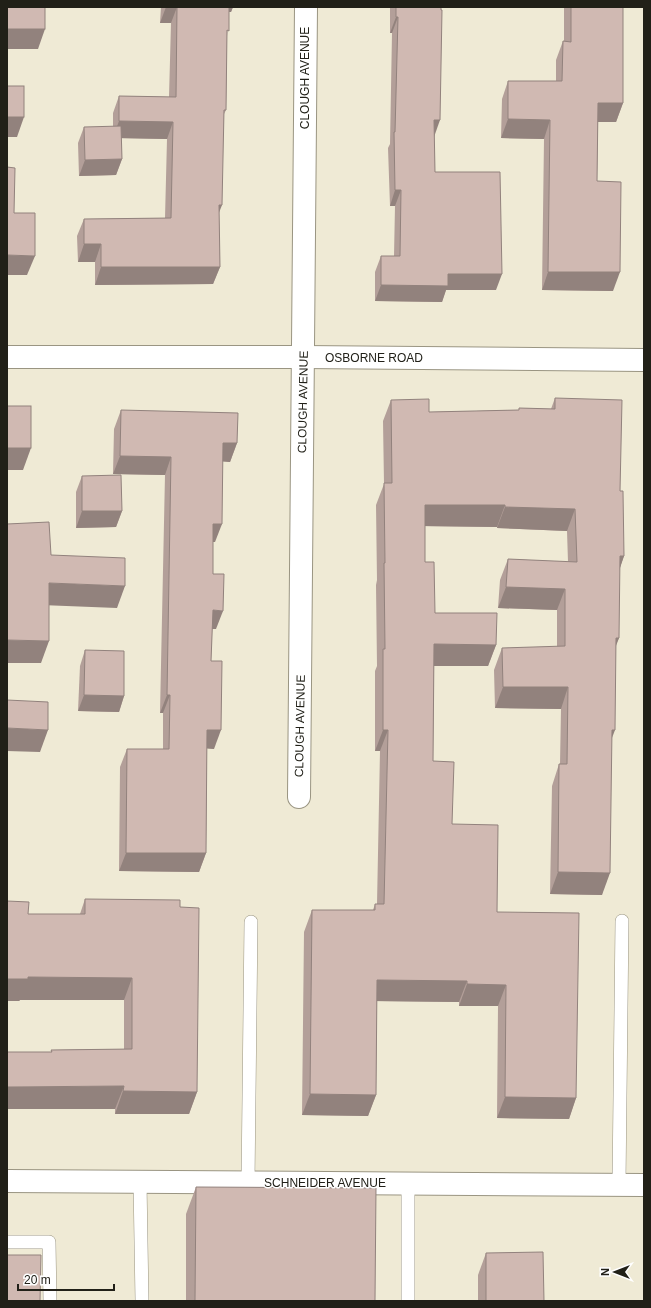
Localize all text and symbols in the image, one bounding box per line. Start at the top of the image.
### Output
street label: CLOUGH AVENUE [298,27,312,129]
street label: CLOUGH AVENUE [295,351,311,453]
street label: OSBORNE ROAD [325,351,423,365]
street label: CLOUGH AVENUE [292,675,308,777]
street label: SCHNEIDER AVENUE [264,1176,386,1190]
north arrow [595,1252,635,1292]
scale bar [18,1266,114,1292]
text: N [599,1268,611,1276]
text: 20 m [24,1273,51,1287]

